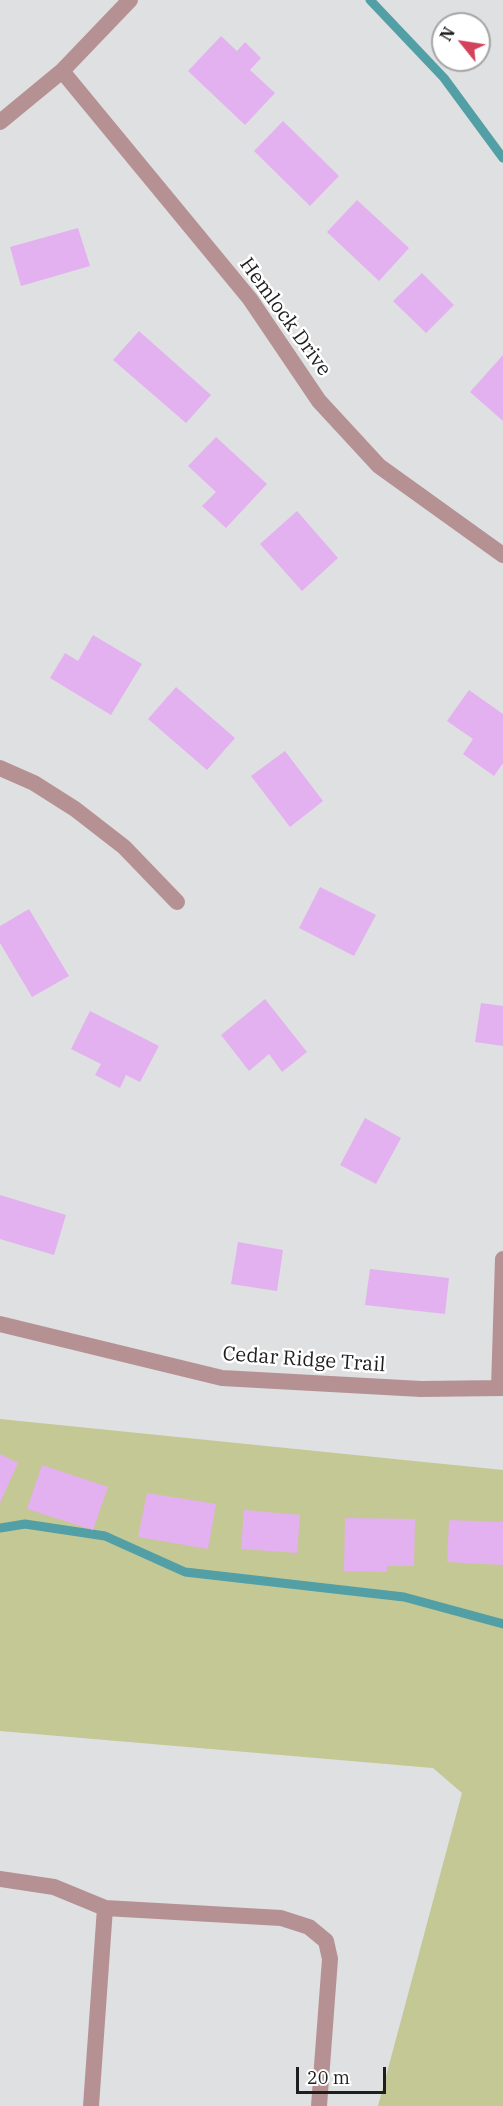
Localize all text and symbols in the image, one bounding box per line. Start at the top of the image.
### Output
north arrow [431,12,491,72]
text: N [435,24,459,44]
street label: Hemlock Drive [234,253,336,381]
street label: Cedar Ridge Trail [222,1342,386,1378]
scale bar [299,2055,389,2093]
text: 20 m [307,2066,350,2089]

